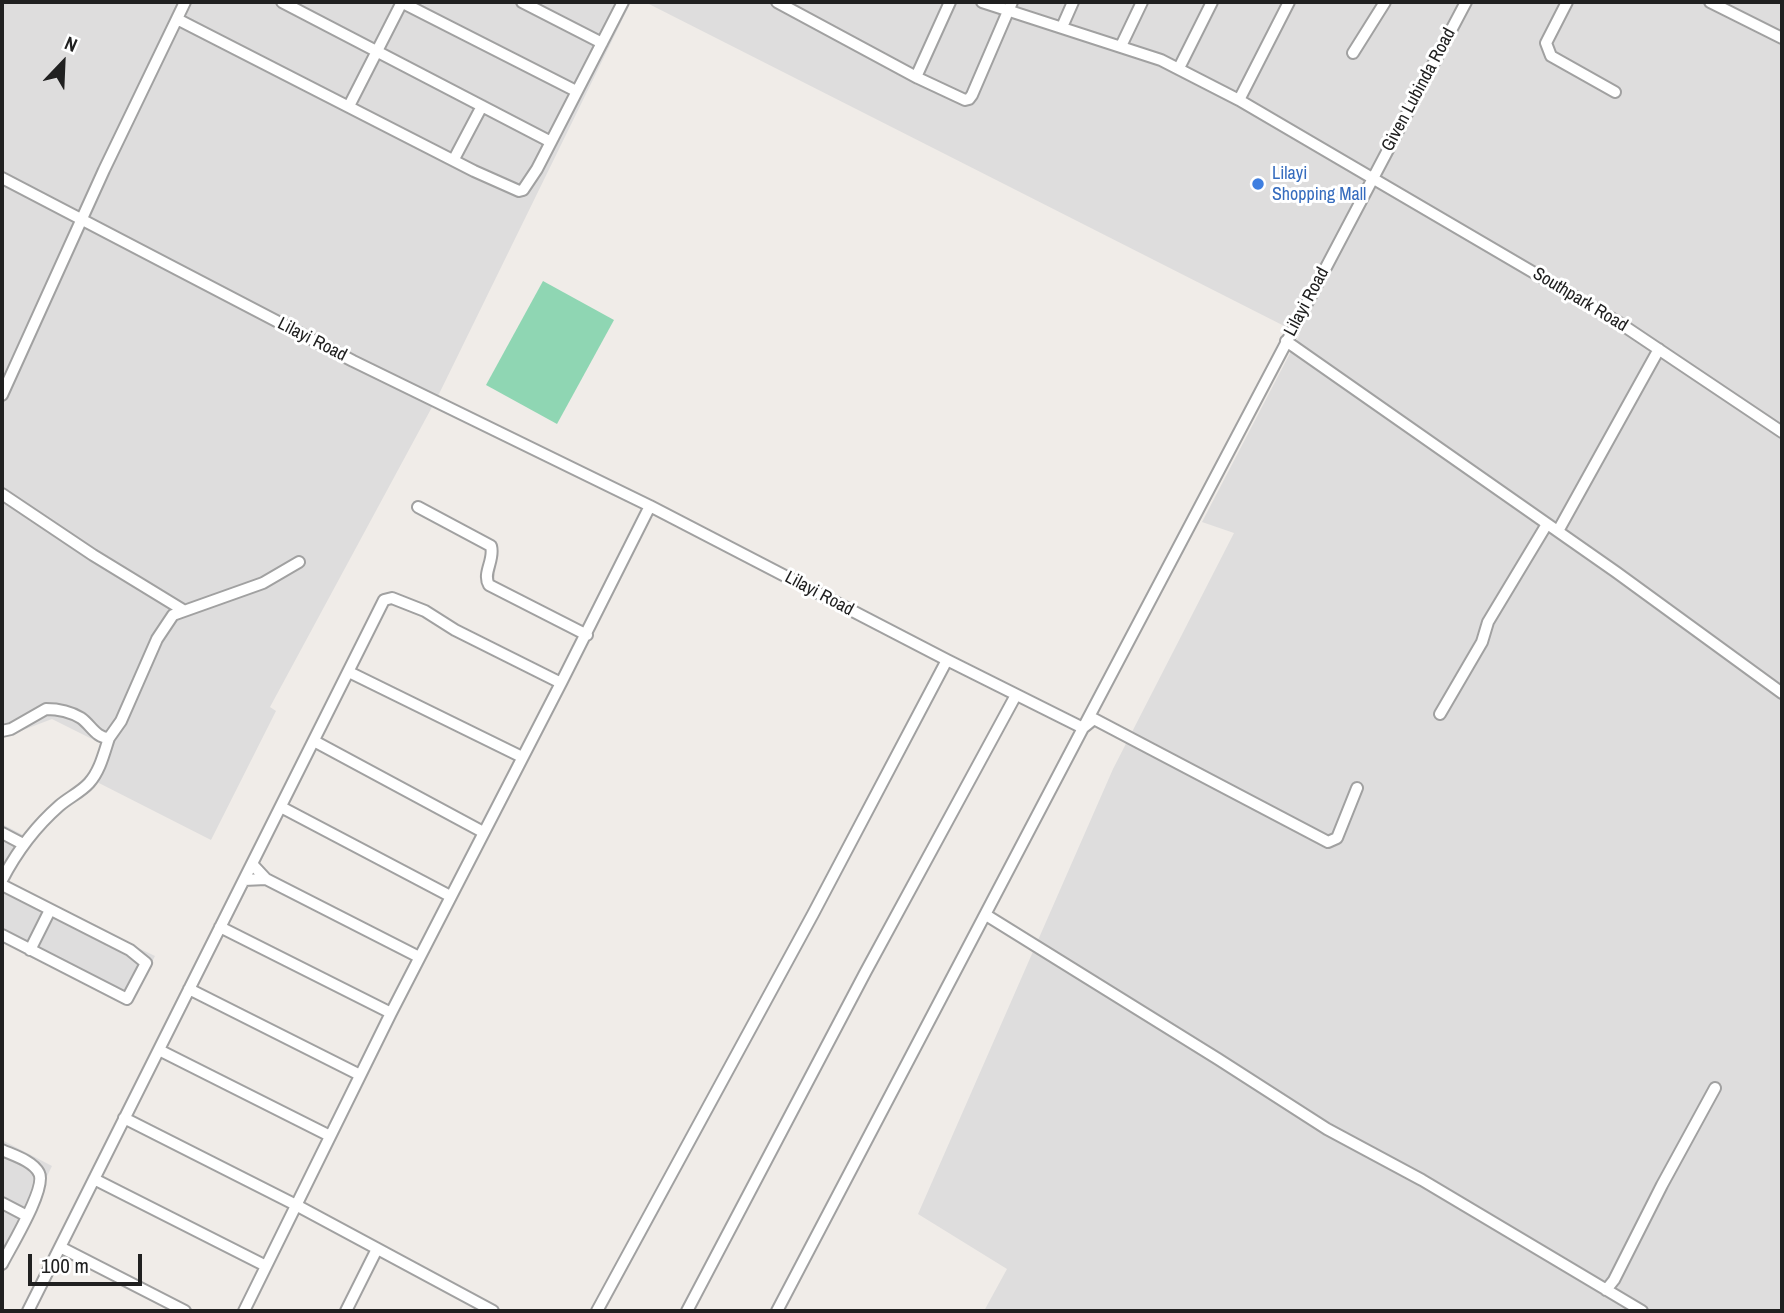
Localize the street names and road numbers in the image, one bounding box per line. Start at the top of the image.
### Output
street label: Given Lubinda Road [1377,25,1461,155]
street label: Southpark Road [1529,263,1631,337]
street label: Lilayi Road [1280,264,1334,340]
street label: Lilayi Road [274,313,350,367]
street label: Lilayi Road [781,567,857,621]

